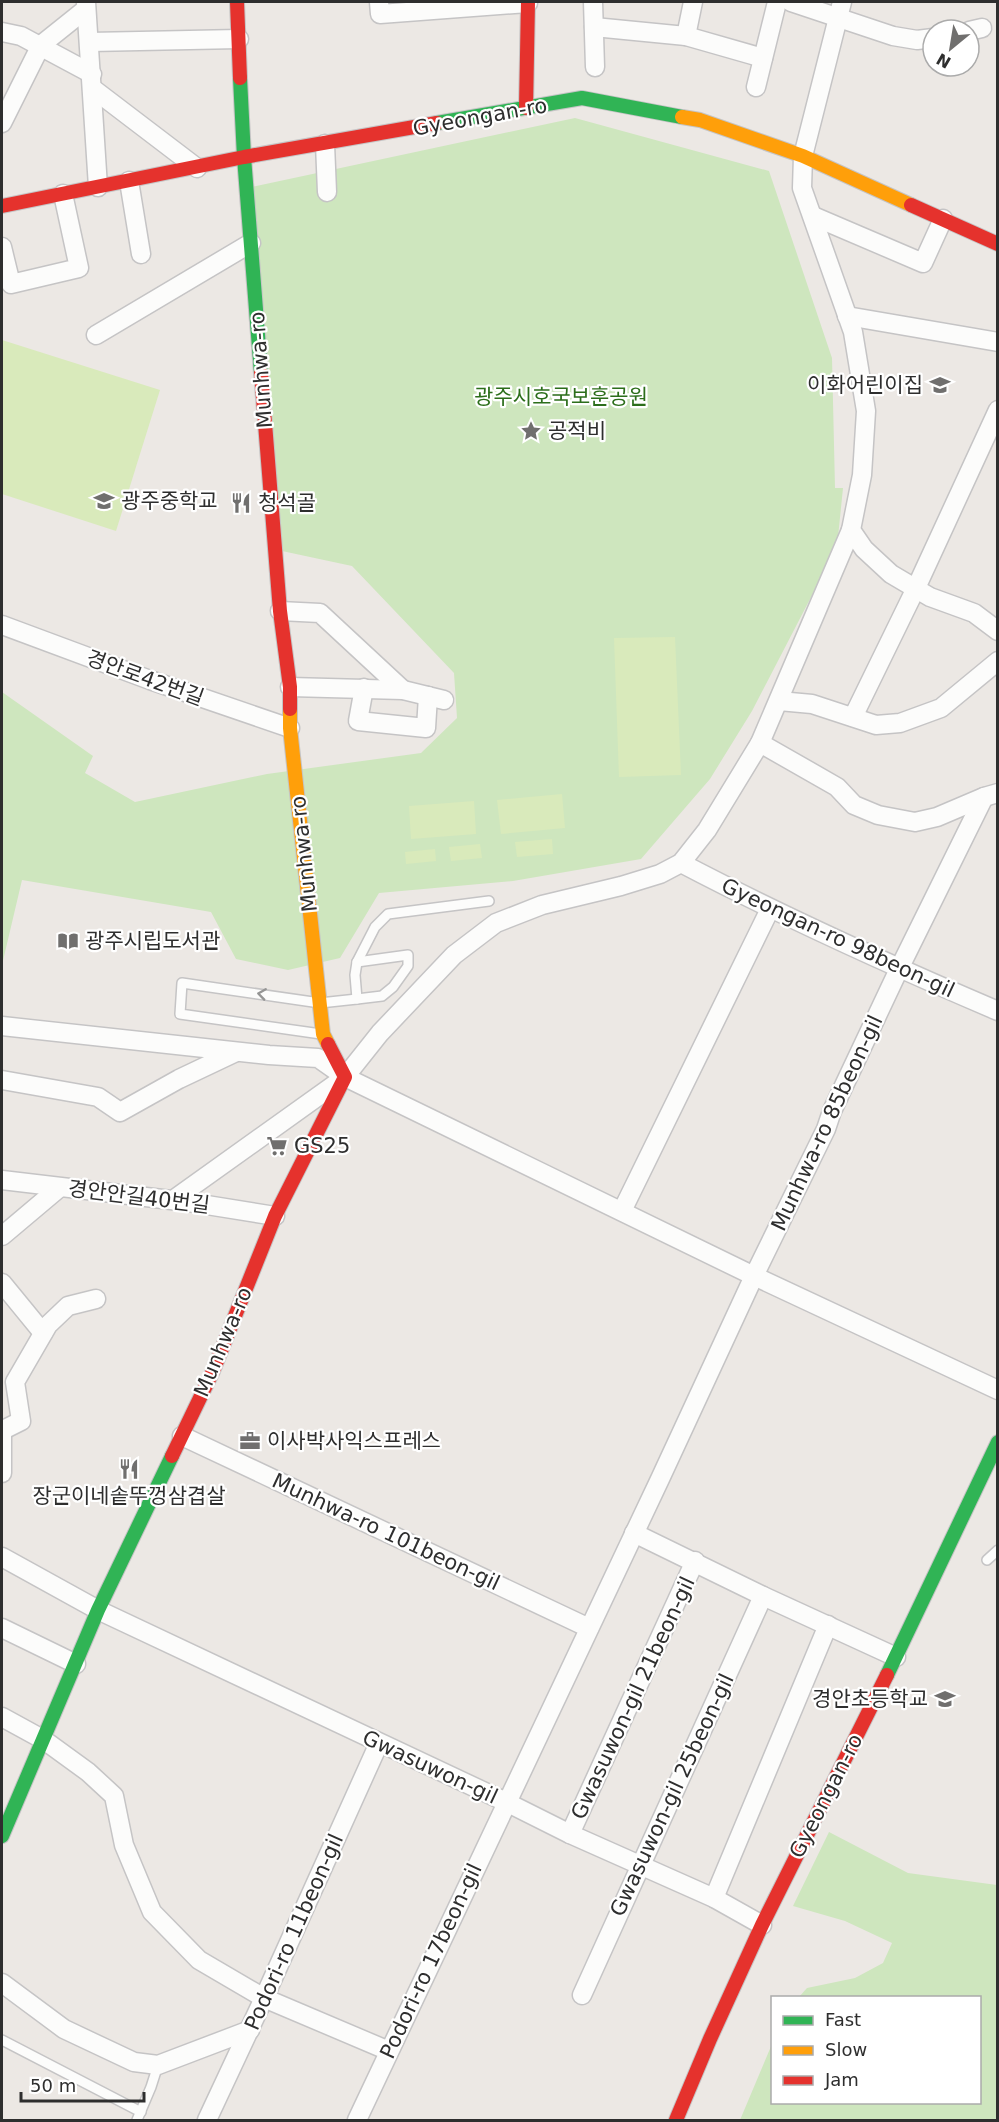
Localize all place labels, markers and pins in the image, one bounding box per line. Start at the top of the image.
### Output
place label: 이화어린이집 [807,373,923,397]
school or university icon: 이화어린이집 [928,373,952,397]
place icon: 공적비 [519,419,543,443]
place label: 공적비 [548,419,606,443]
school or university icon: 광주중학교 [92,489,116,513]
place label: 광주중학교 [121,489,218,513]
restaurant icon: 청석골 [229,491,253,515]
place label: 청석골 [258,491,316,515]
library icon: 광주시립도서관 [56,929,80,953]
place label: 광주시립도서관 [85,929,220,953]
supermarket icon: GS25 [265,1134,289,1158]
place label: GS25 [294,1134,350,1158]
office icon: 이사박사익스프레스 [238,1429,262,1453]
place label: 이사박사익스프레스 [267,1429,441,1453]
restaurant icon: 장군이네솥뚜껑삼겹살 [117,1457,141,1481]
place label: 장군이네솥뚜껑삼겹살 [32,1484,226,1508]
place label: 경안초등학교 [812,1687,928,1711]
school or university icon: 경안초등학교 [933,1687,957,1711]

